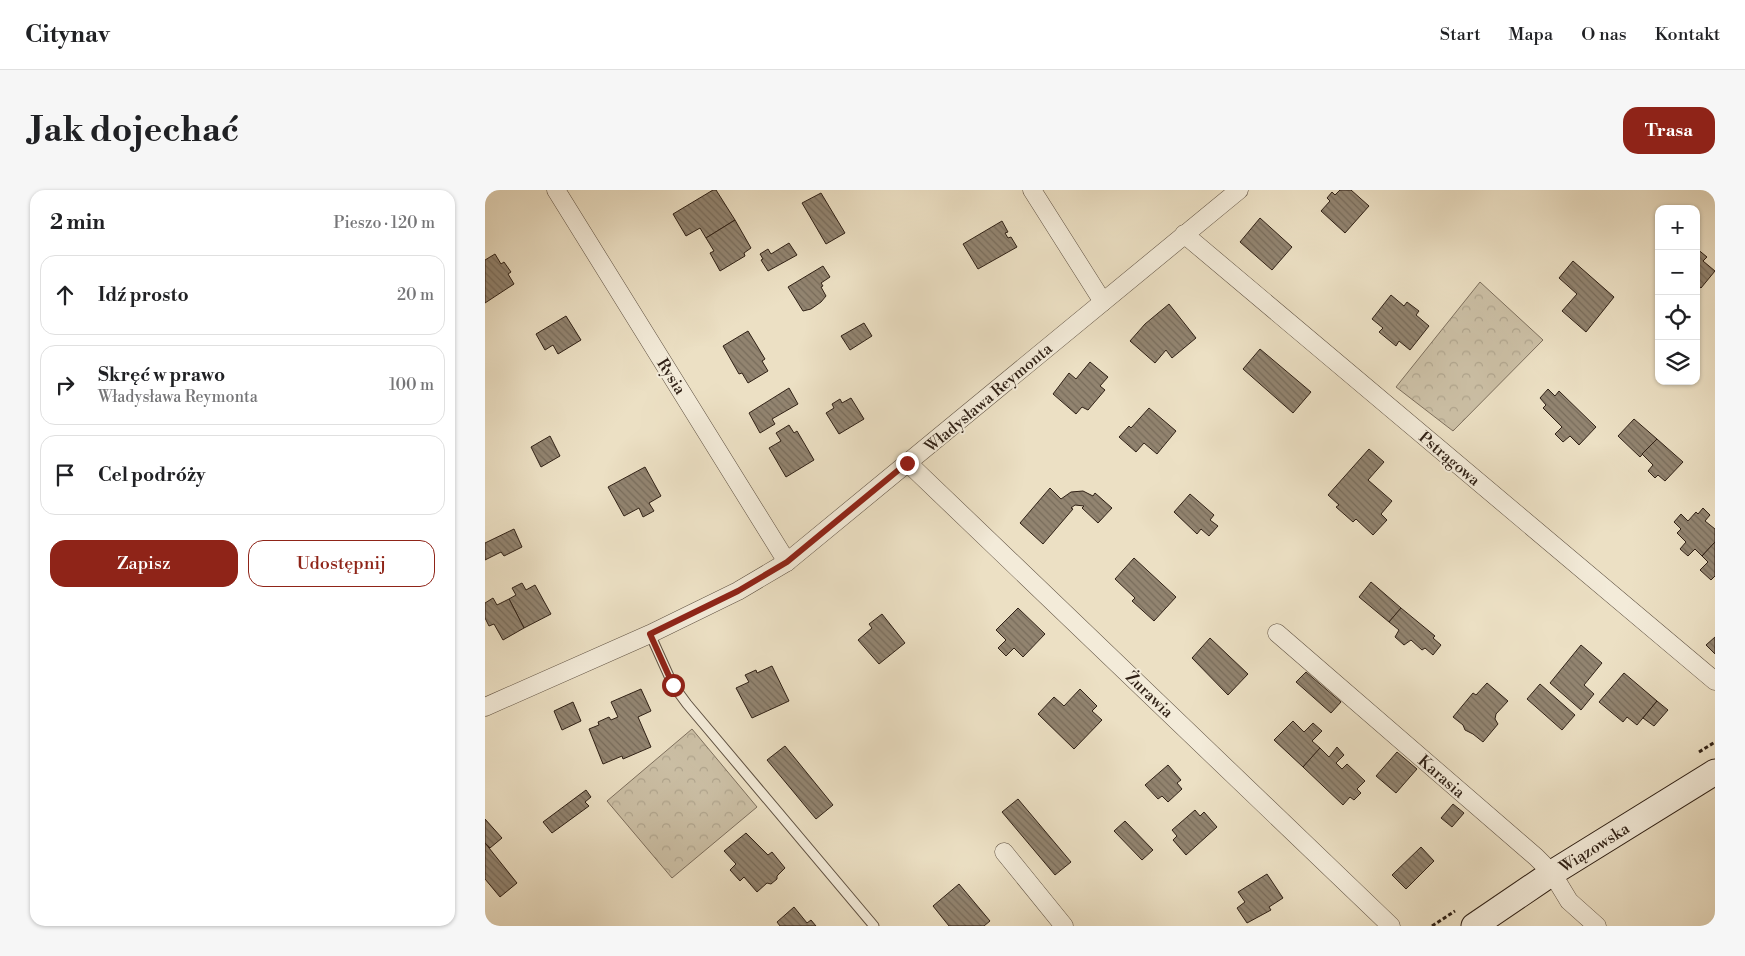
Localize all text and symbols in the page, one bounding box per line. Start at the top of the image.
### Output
text: Citynav [25,20,110,50]
text: Start [1440,23,1481,46]
text: Mapa [1509,23,1553,46]
text: O nas [1581,23,1627,46]
text: Kontakt [1655,23,1720,46]
button: Trasa [1623,107,1715,154]
text: Jak dojechać [30,109,239,152]
map controls [1655,205,1700,385]
button: + [1655,205,1700,250]
text: 2 min [50,210,105,236]
text: Pieszo · 120 m [334,213,435,233]
button: − [1655,250,1700,295]
icon: ahead [51,281,79,309]
text: Idź prosto [98,283,189,307]
text: 20 m [397,285,434,305]
button: locate [1655,295,1700,340]
street label: Władysława Reymonta [920,338,1057,457]
button: layers [1655,340,1700,385]
street label: Rysia [652,355,690,399]
text: Skręć w prawo [98,363,225,387]
icon: right [51,371,79,399]
text: 100 m [389,375,434,395]
text: Władysława Reymonta [98,387,258,407]
street label: Pstrągowa [1415,427,1485,491]
route end [896,452,919,475]
icon: arrive [51,461,79,489]
text: Cel podróży [98,463,205,487]
button: Zapisz [50,540,238,587]
button: Udostępnij [248,540,435,587]
street label: Żurawia [1121,666,1179,723]
route start [662,674,685,697]
street label: Karasia [1414,751,1470,803]
street label: Wiązowska [1555,818,1634,878]

